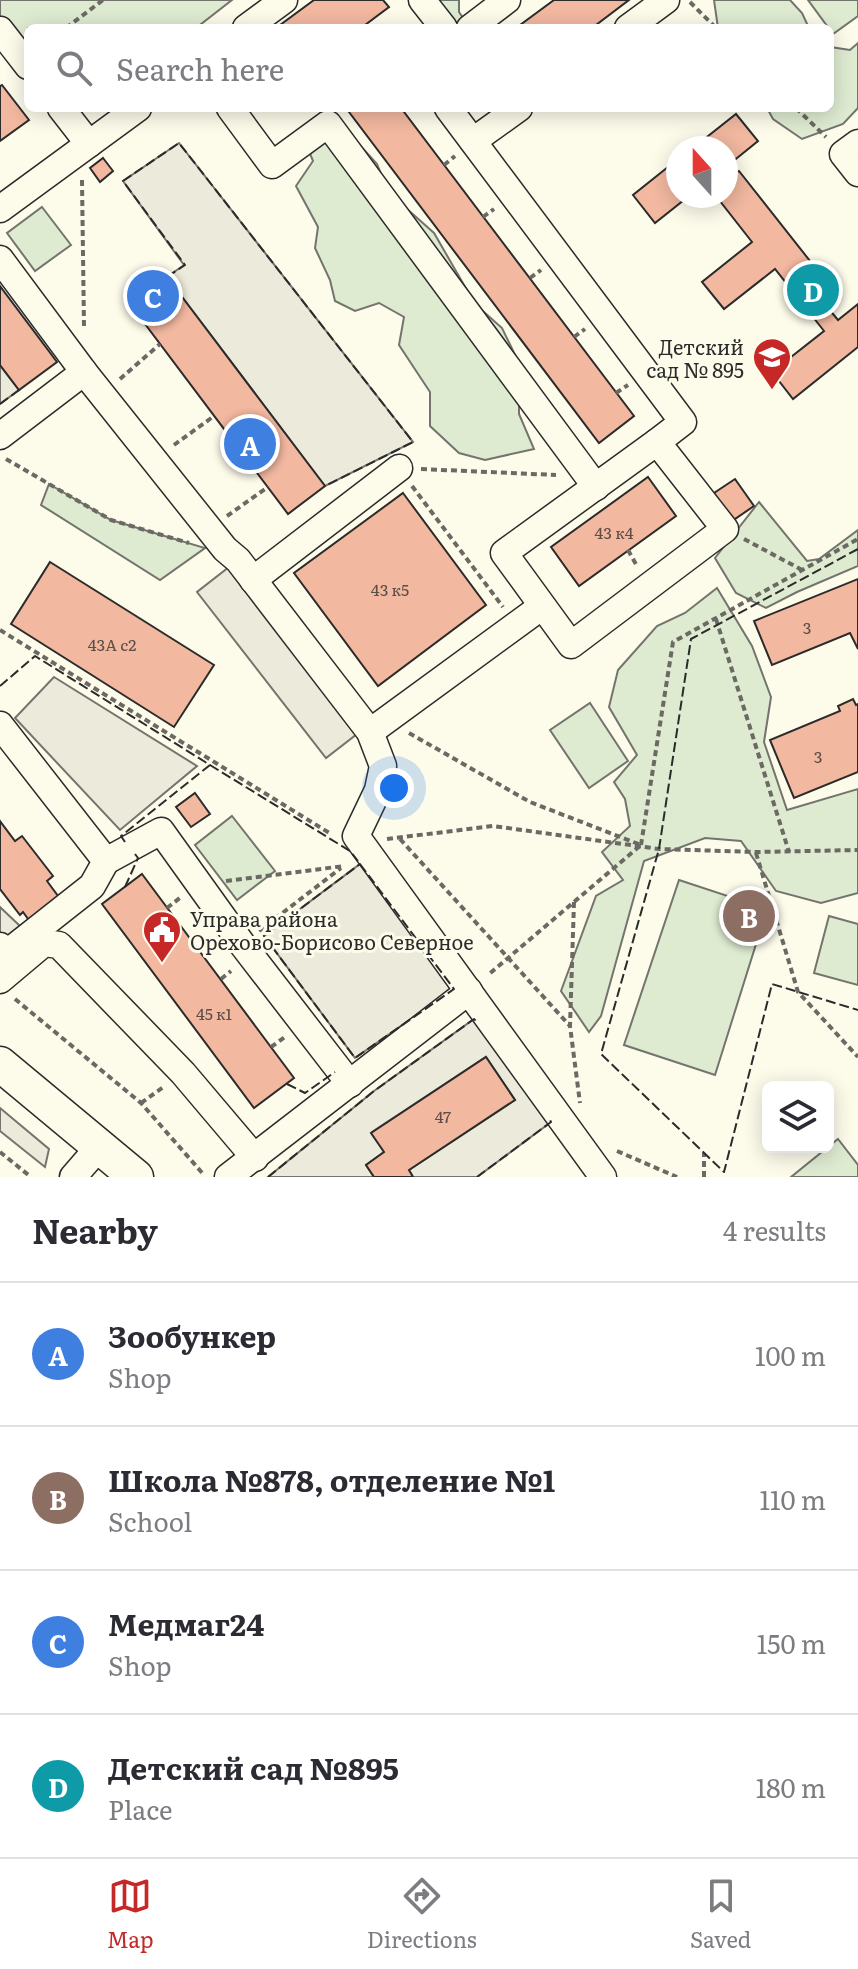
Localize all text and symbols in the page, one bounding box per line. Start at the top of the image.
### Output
search box [24,24,834,112]
icon: search [52,46,96,90]
text: Search here [116,46,284,90]
north arrow [666,136,738,208]
pin: D [787,260,839,320]
pin: C [127,266,179,326]
place label: Детский сад № 895 [646,331,744,384]
school or university icon: Детский сад № 895 [751,336,793,391]
pin: A [224,414,276,474]
house number: 43 к4 [595,520,634,544]
house number: 43 к5 [371,577,409,601]
house number: 3 [803,615,811,639]
house number: 43А с2 [88,632,136,656]
house number: 3 [814,744,822,768]
your location [374,768,414,808]
pin: B [723,886,775,946]
place label: Управа района Орехово-Борисово Северное [190,903,474,956]
public building icon: Управа района Орехово-Борисово Северное [141,909,183,964]
house number: 45 к1 [196,1001,233,1025]
map controls [762,1081,834,1153]
button: layers [762,1081,834,1153]
house number: 47 [435,1104,451,1128]
text: Nearby [32,1204,158,1254]
text: 4 results [723,1210,826,1249]
text: Зообункер [108,1313,276,1357]
text: A [48,1335,68,1374]
text: 100 m [755,1335,826,1374]
text: Shop [108,1357,172,1396]
text: Школа №878, отделение №1 [108,1457,555,1501]
text: B [49,1479,67,1518]
text: 110 m [759,1479,826,1518]
text: School [108,1501,192,1540]
text: Медмаг24 [108,1601,264,1645]
text: C [49,1623,67,1662]
text: 150 m [757,1623,826,1662]
text: Shop [108,1645,172,1684]
text: Детский сад №895 [108,1745,399,1789]
text: D [48,1767,68,1806]
text: 180 m [756,1767,826,1806]
text: Place [108,1789,173,1828]
tab: Map [107,1874,154,1955]
tab: Directions [367,1874,477,1955]
tab: Saved [690,1874,751,1955]

